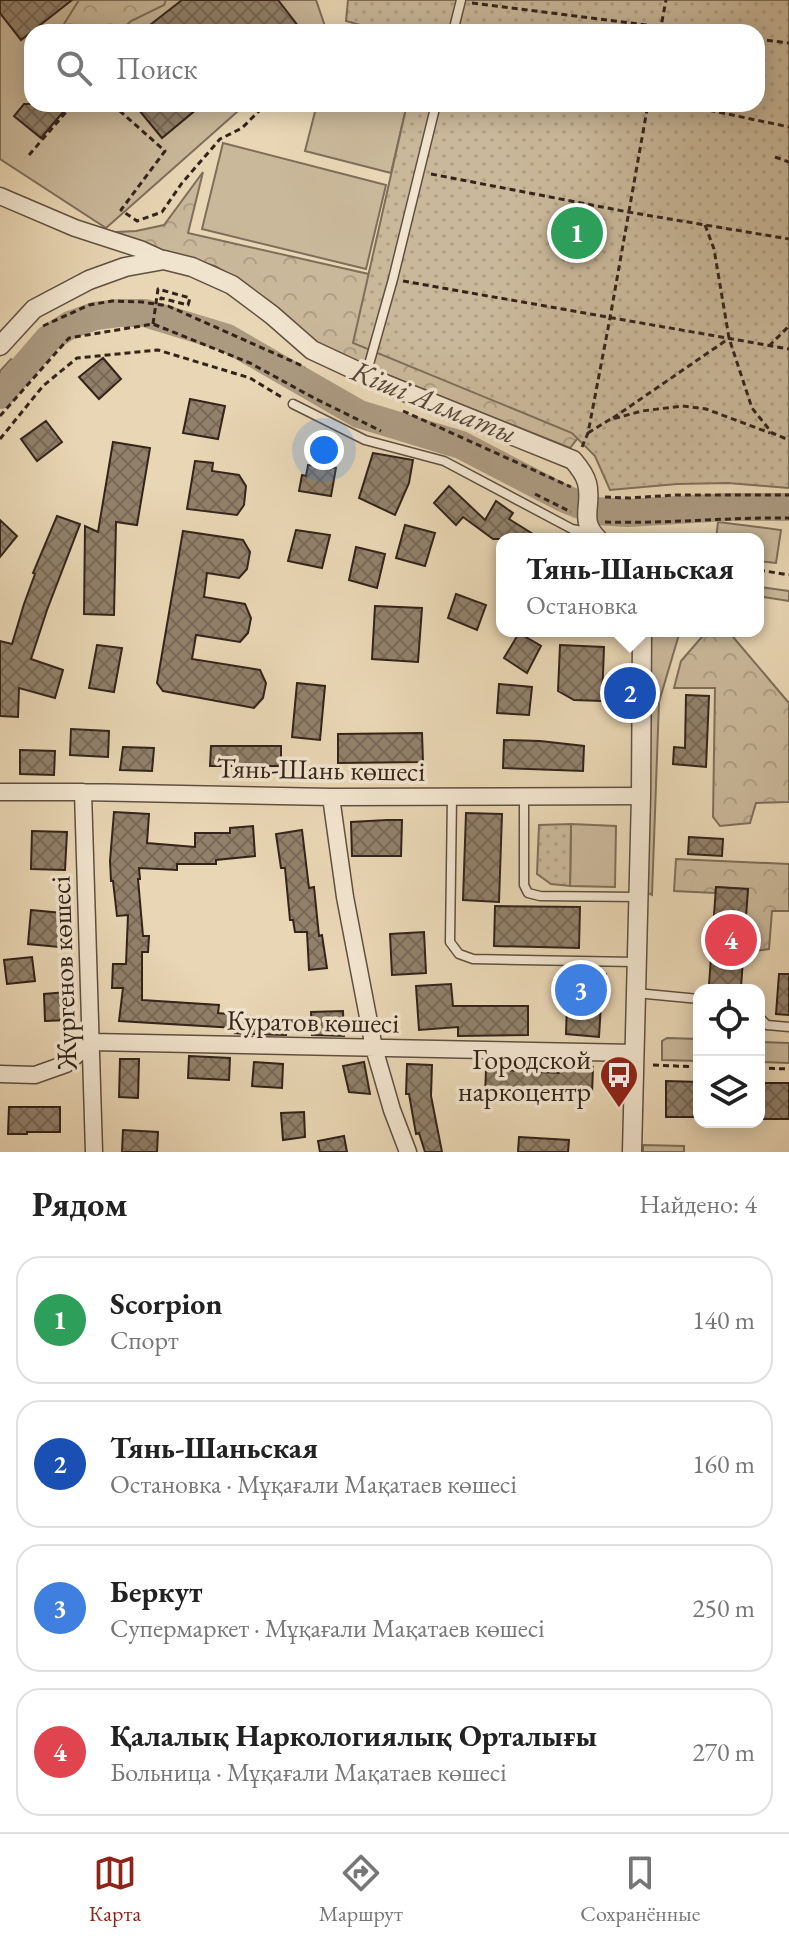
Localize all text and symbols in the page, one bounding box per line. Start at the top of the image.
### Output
search box [24,24,765,112]
icon: search [52,46,96,90]
text: Поиск [116,49,198,88]
pin: 1 [551,203,603,263]
water label: Кіші Алматы [345,350,522,452]
your location [304,430,344,470]
popup [496,533,764,637]
text: Тянь-Шаньская [526,549,734,588]
text: Остановка [526,588,637,622]
pin: 2 [604,663,656,723]
street label: Тянь-Шань көшесі [216,749,426,789]
street label: Жүргенов көшесі [42,875,84,1072]
pin: 4 [705,910,757,970]
pin: 3 [555,960,607,1020]
map controls [693,984,765,1128]
button: locate [693,984,765,1056]
street label: Куратов көшесі [226,1001,400,1041]
place label: Городской наркоцентр [458,1041,591,1109]
bus stop icon: Городской наркоцентр [598,1054,640,1109]
button: layers [693,1056,765,1128]
text: Рядом [32,1182,127,1226]
text: Найдено: 4 [639,1187,757,1221]
text: Scorpion [110,1284,222,1323]
text: 1 [53,1303,67,1337]
text: 140 m [692,1303,755,1337]
text: Спорт [110,1323,179,1357]
text: Тянь-Шаньская [110,1428,318,1467]
text: 2 [53,1447,67,1481]
text: 160 m [692,1447,755,1481]
text: Остановка · Мұқағали Мақатаев көшесі [110,1467,517,1501]
text: Беркут [110,1572,203,1611]
text: 3 [53,1591,67,1625]
text: 250 m [692,1591,755,1625]
text: Супермаркет · Мұқағали Мақатаев көшесі [110,1611,545,1645]
text: Қалалық Наркологиялық Орталығы [110,1716,597,1755]
text: 4 [53,1735,67,1769]
text: 270 m [692,1735,755,1769]
text: Больница · Мұқағали Мақатаев көшесі [110,1755,507,1789]
tab: Карта [89,1851,141,1928]
tab: Маршрут [319,1851,403,1928]
tab: Сохранённые [580,1851,700,1928]

